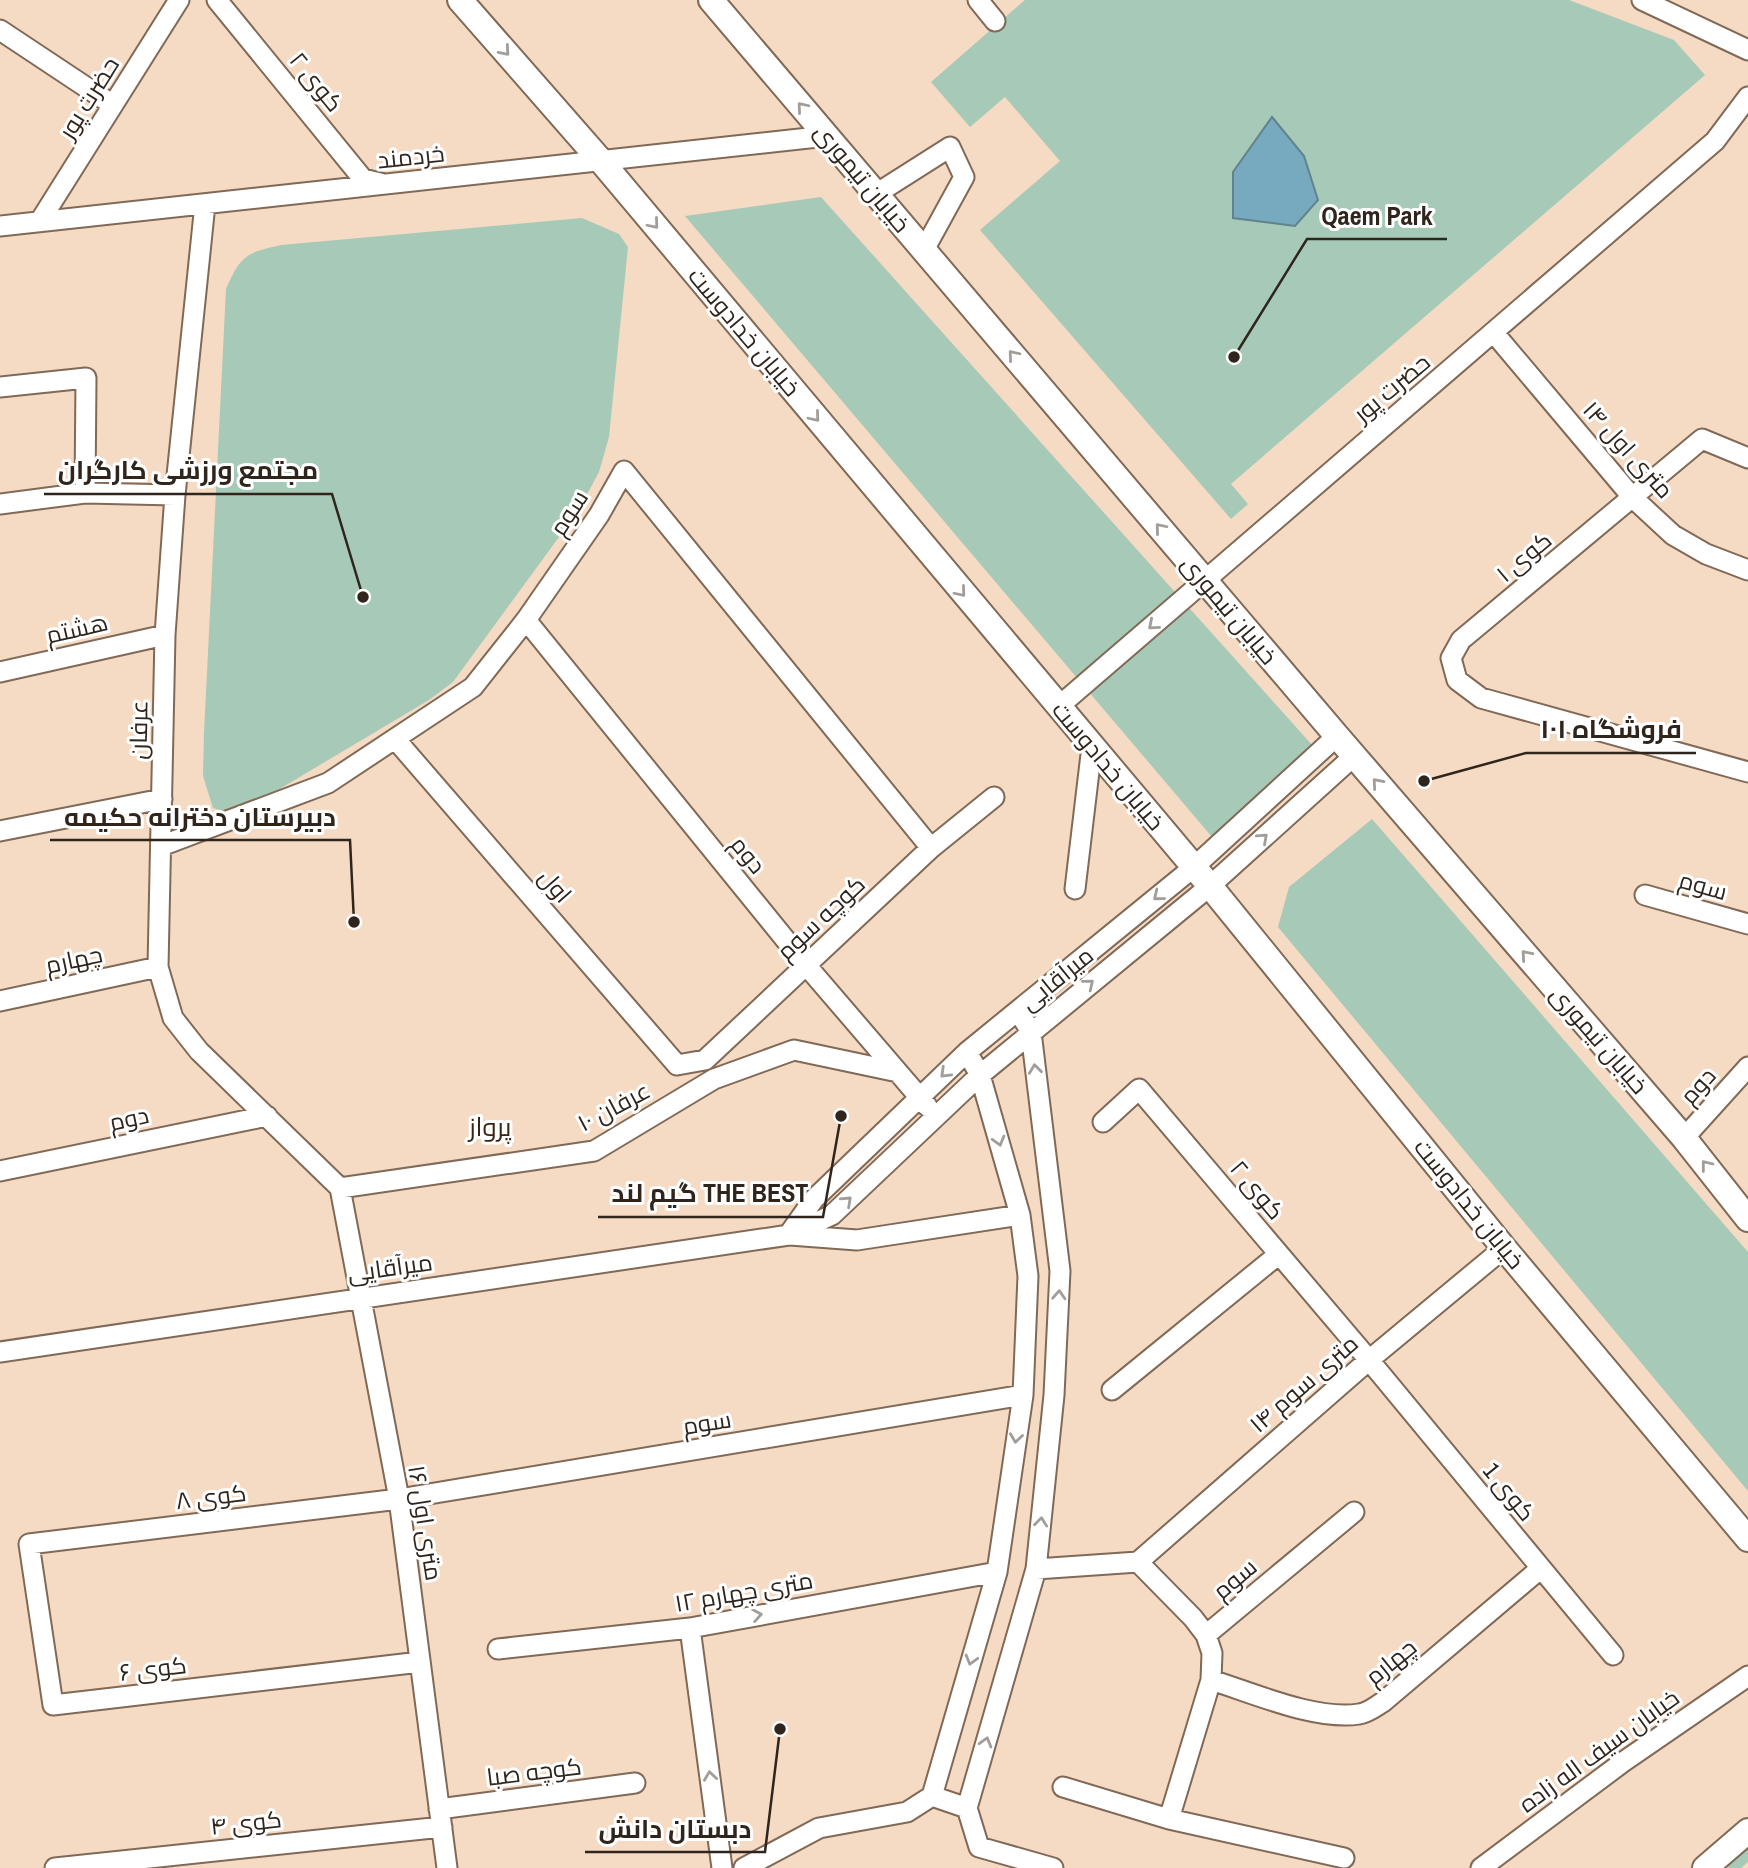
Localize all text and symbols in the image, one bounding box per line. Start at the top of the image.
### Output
one-way arrow [497,43,509,56]
street label: کوی ۲ [283,45,351,118]
street label: حضرت پور [49,50,127,147]
one-way arrow [798,102,810,115]
street label: خیابان تیموری [808,116,918,239]
street label: خردمند [376,137,446,175]
callout: Qaem Park [1307,192,1447,239]
text: Qaem Park [1321,198,1433,233]
one-way arrow [646,215,658,228]
street label: خیابان خدادوست [681,260,808,403]
street label: حضرت پور [1345,346,1437,431]
one-way arrow [1009,350,1021,363]
street label: ۱۴ متری اول [1576,394,1681,505]
one-way arrow [807,409,820,422]
callout: مجتمع ورزشی کارگران [44,447,332,494]
text: مجتمع ورزشی کارگران [58,452,318,487]
street label: سوم [541,483,596,542]
one-way arrow [1156,523,1168,536]
street label: کوی ۱ [1489,524,1558,589]
street label: خیابان تیموری [1175,548,1285,671]
one-way arrow [953,584,966,596]
street label: هشتم [43,605,111,652]
one-way arrow [1148,617,1161,629]
street label: خیابان خدادوست [1045,694,1172,837]
street label: عرفان [121,700,155,760]
callout: فروشگاه ۱۰۱ [1526,706,1696,753]
text: فروشگاه ۱۰۱ [1540,711,1682,746]
one-way arrow [1373,778,1385,791]
callout: دبیرستان دخترانه حکیمه [50,793,350,840]
text: دبیرستان دخترانه حکیمه [64,799,336,834]
street label: دوم [723,829,774,880]
one-way arrow [1255,834,1268,846]
street label: اول [532,861,579,909]
street label: سوم [1675,863,1731,908]
street label: کوچه سوم [769,868,872,967]
one-way arrow [1154,888,1167,900]
street label: چهارم [42,937,105,982]
street label: میرآقایی [1013,939,1100,1018]
one-way arrow [1522,951,1534,964]
street label: خیابان تیموری [1544,978,1656,1100]
one-way arrow [1082,980,1094,993]
street label: دوم [1672,1060,1723,1111]
one-way arrow [1028,1063,1043,1075]
one-way arrow [941,1064,954,1077]
street label: عرفان ۱۰ [572,1074,655,1139]
street label: دوم [106,1098,152,1139]
district label: پرواز [467,1109,511,1144]
street label: خیابان خدادوست [1407,1131,1532,1275]
one-way arrow [991,1135,1005,1147]
street label: کوی ۲ [1223,1153,1292,1226]
one-way arrow [1701,1161,1714,1173]
callout: گیم لند THE BEST [598,1170,823,1217]
text: گیم لند THE BEST [612,1175,808,1211]
one-way arrow [839,1197,852,1210]
street label: میرآقایی [345,1245,434,1289]
one-way arrow [1051,1289,1066,1300]
street label: ۱۴ متری سوم [1242,1327,1365,1440]
street label: سوم [680,1402,734,1443]
one-way arrow [1009,1432,1024,1444]
street label: کوی 1 [1476,1455,1543,1527]
street label: ۱۶ متری اول [401,1463,451,1583]
street label: کوی ۸ [174,1476,248,1516]
one-way arrow [1033,1516,1048,1528]
street label: سوم [1205,1550,1264,1607]
street label: ۱۲ متری چهارم [672,1563,816,1620]
one-way arrow [751,1609,763,1624]
street label: چهارم [1358,1631,1423,1693]
street label: کوی ۶ [118,1648,188,1688]
one-way arrow [965,1654,980,1666]
street label: خیابان سیف اله زاده [1512,1681,1685,1819]
one-way arrow [978,1736,992,1748]
street label: کوچه صبا [485,1749,583,1794]
one-way arrow [703,1770,718,1782]
street label: کوی ۴ [209,1802,283,1842]
callout: دبستان دانش [585,1805,765,1852]
text: دبستان دانش [599,1811,751,1846]

